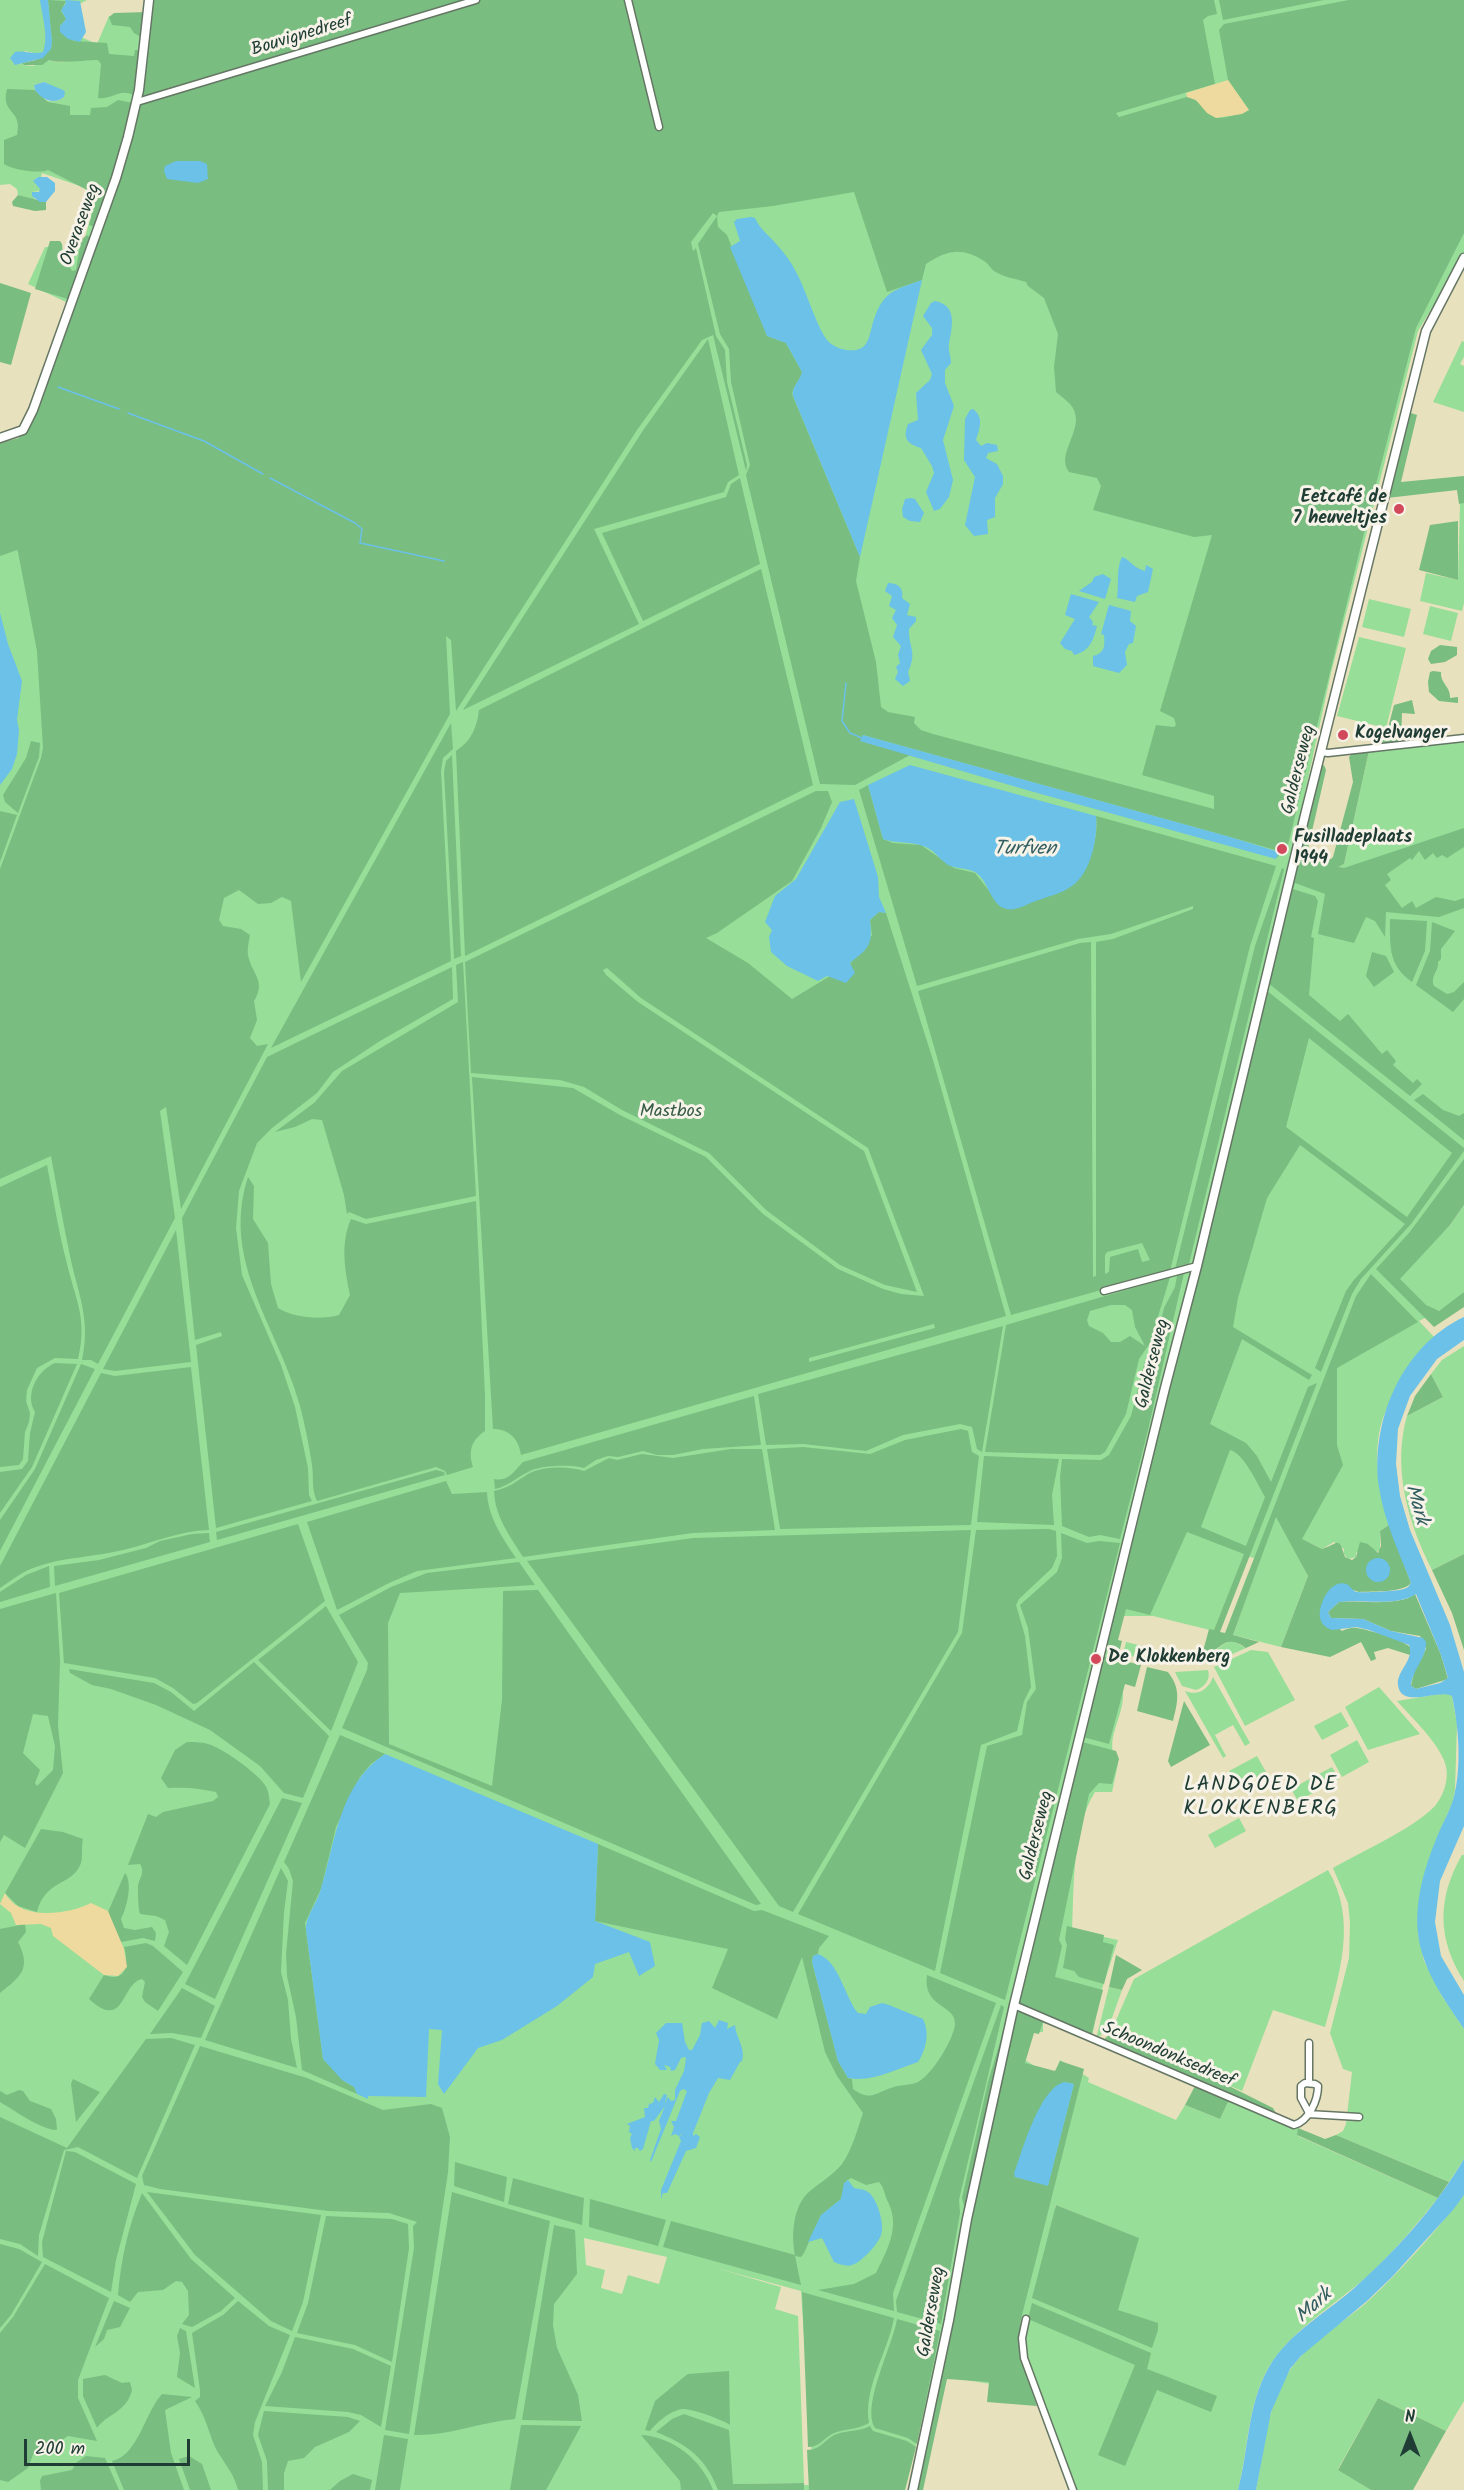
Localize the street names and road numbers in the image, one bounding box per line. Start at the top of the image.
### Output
street label: Bouvignedreef [249,11,355,63]
street label: Overaseweg [57,181,107,269]
street label: Galderseweg [1278,723,1322,817]
street label: Galderseweg [1132,1317,1176,1411]
street label: Galderseweg [1016,1789,1060,1883]
street label: Schoondonksedreef [1098,2018,1238,2094]
street label: Galderseweg [914,2265,952,2359]

